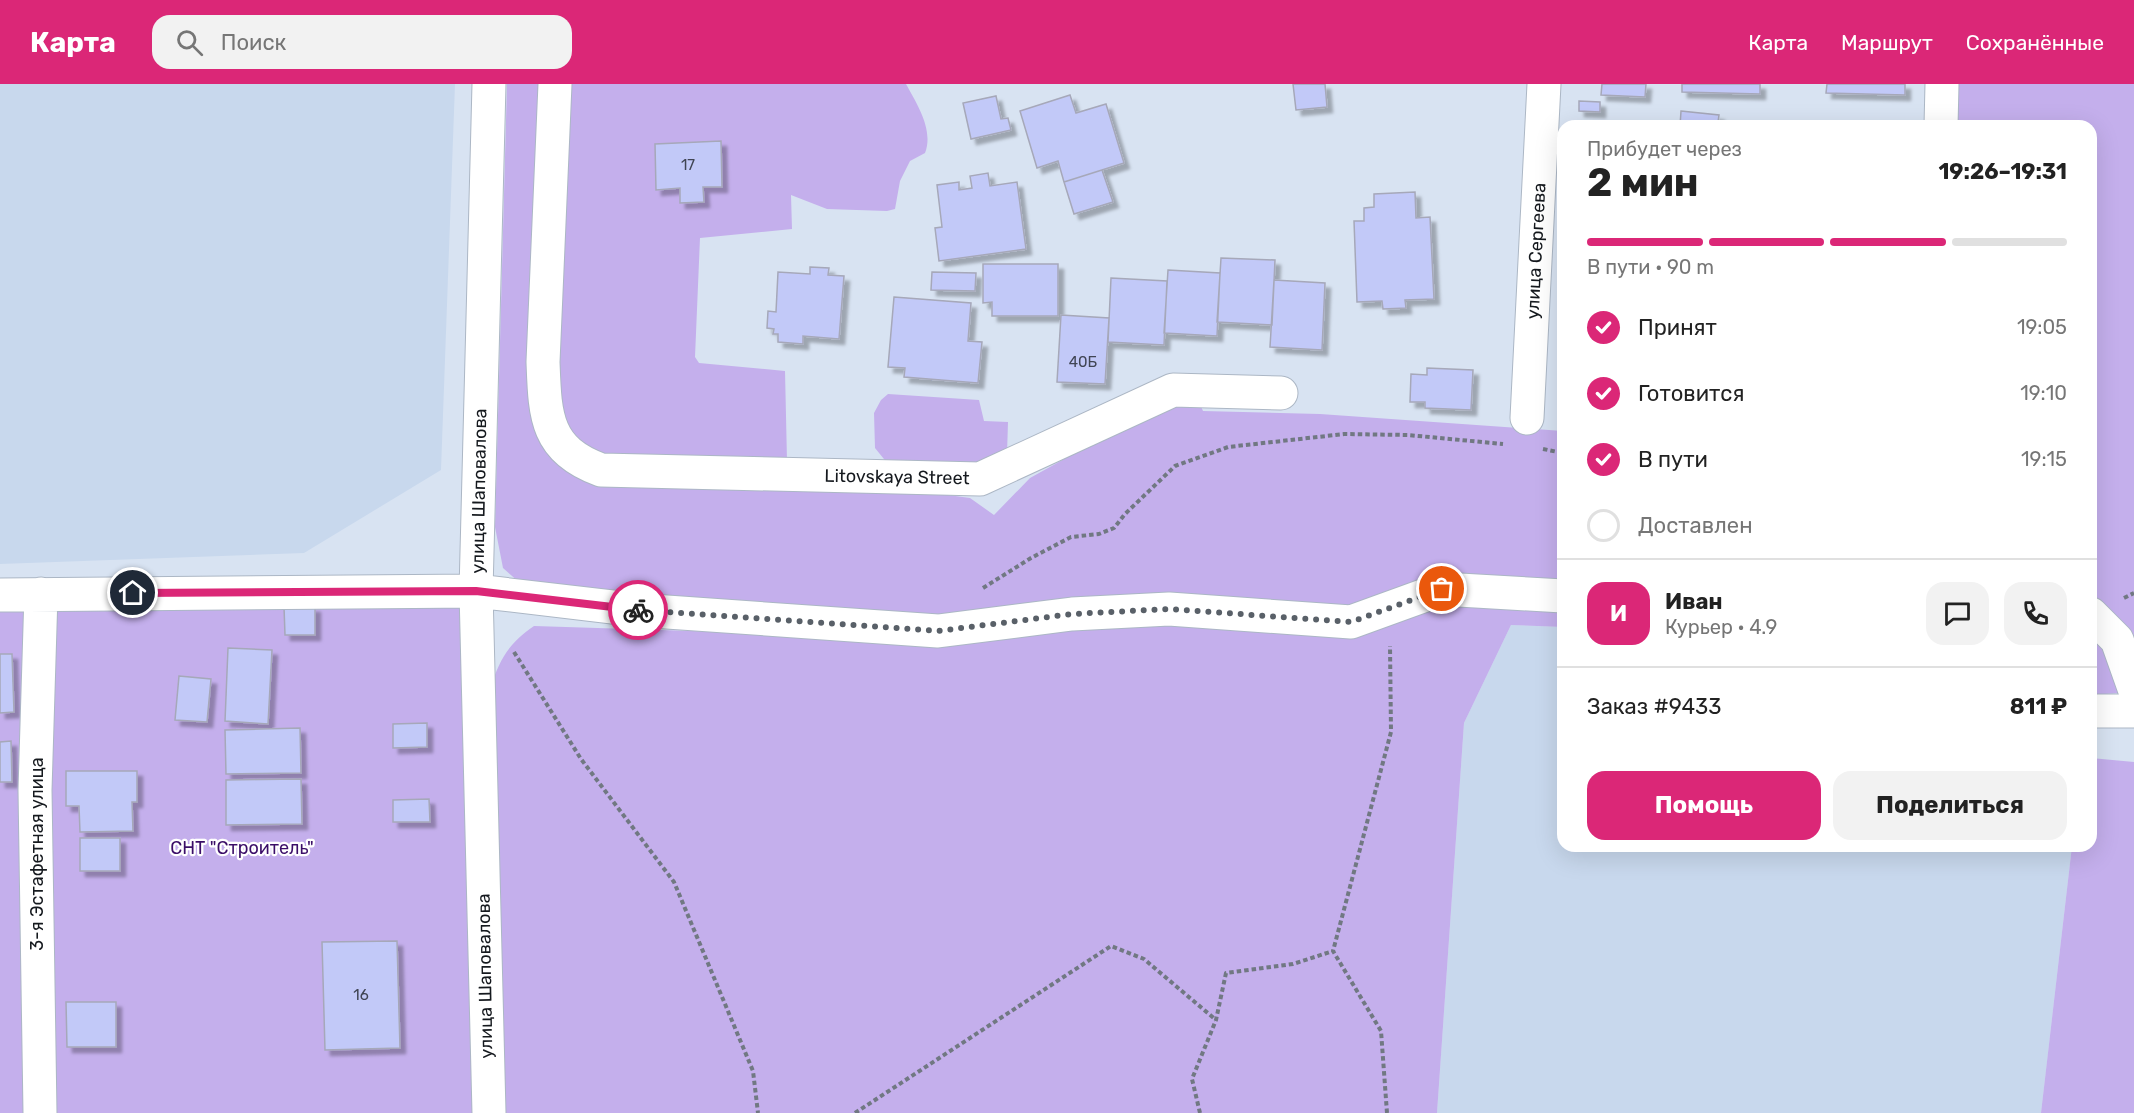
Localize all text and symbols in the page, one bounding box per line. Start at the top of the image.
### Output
search box [152,15,572,69]
text: Карта [30,26,116,59]
icon: search [173,26,206,59]
text: Поиск [221,29,286,56]
text: Карта [1748,30,1808,55]
text: Маршрут [1841,30,1933,55]
text: Сохранённые [1966,30,2104,55]
text: Прибудет через [1587,137,1742,161]
house number: 17 [681,156,695,174]
text: 19:26–19:31 [1938,158,2067,185]
text: 2 мин [1587,160,1699,206]
street label: улица Сергеева [1521,182,1551,320]
text: В пути · 90 m [1587,255,1714,279]
icon: check [1587,311,1620,344]
text: Принят [1638,314,1717,341]
text: 19:05 [2017,315,2067,339]
house number: 40Б [1069,353,1098,371]
icon: check [1587,377,1620,410]
text: Готовится [1638,380,1744,407]
text: 19:10 [2020,381,2067,405]
street label: улица Шаповалова [467,408,491,574]
icon: check [1587,443,1620,476]
text: В пути [1638,446,1708,473]
text: 19:15 [2021,447,2067,471]
street label: Litovskaya Street [824,465,970,489]
text: Доставлен [1638,512,1753,539]
pin [1416,563,1467,614]
pin [107,567,158,618]
icon: bag [1425,572,1458,605]
icon: home [116,576,149,609]
courier [608,580,668,640]
button: chat [1926,582,1989,645]
button: phone [2004,582,2067,645]
text: Иван [1665,588,1723,615]
icon: bike [622,594,655,627]
text: И [1610,600,1627,627]
text: Курьер · 4.9 [1665,615,1777,639]
text: Заказ #9433 [1587,693,1722,720]
text: 811 ₽ [2010,693,2067,720]
street label: 3-я Эстафетная улица [26,757,48,951]
button: Помощь [1587,771,1821,840]
button: Поделиться [1833,771,2067,840]
park label: СНТ "Строитель" [170,837,314,859]
street label: улица Шаповалова [473,893,497,1059]
house number: 16 [353,986,369,1004]

